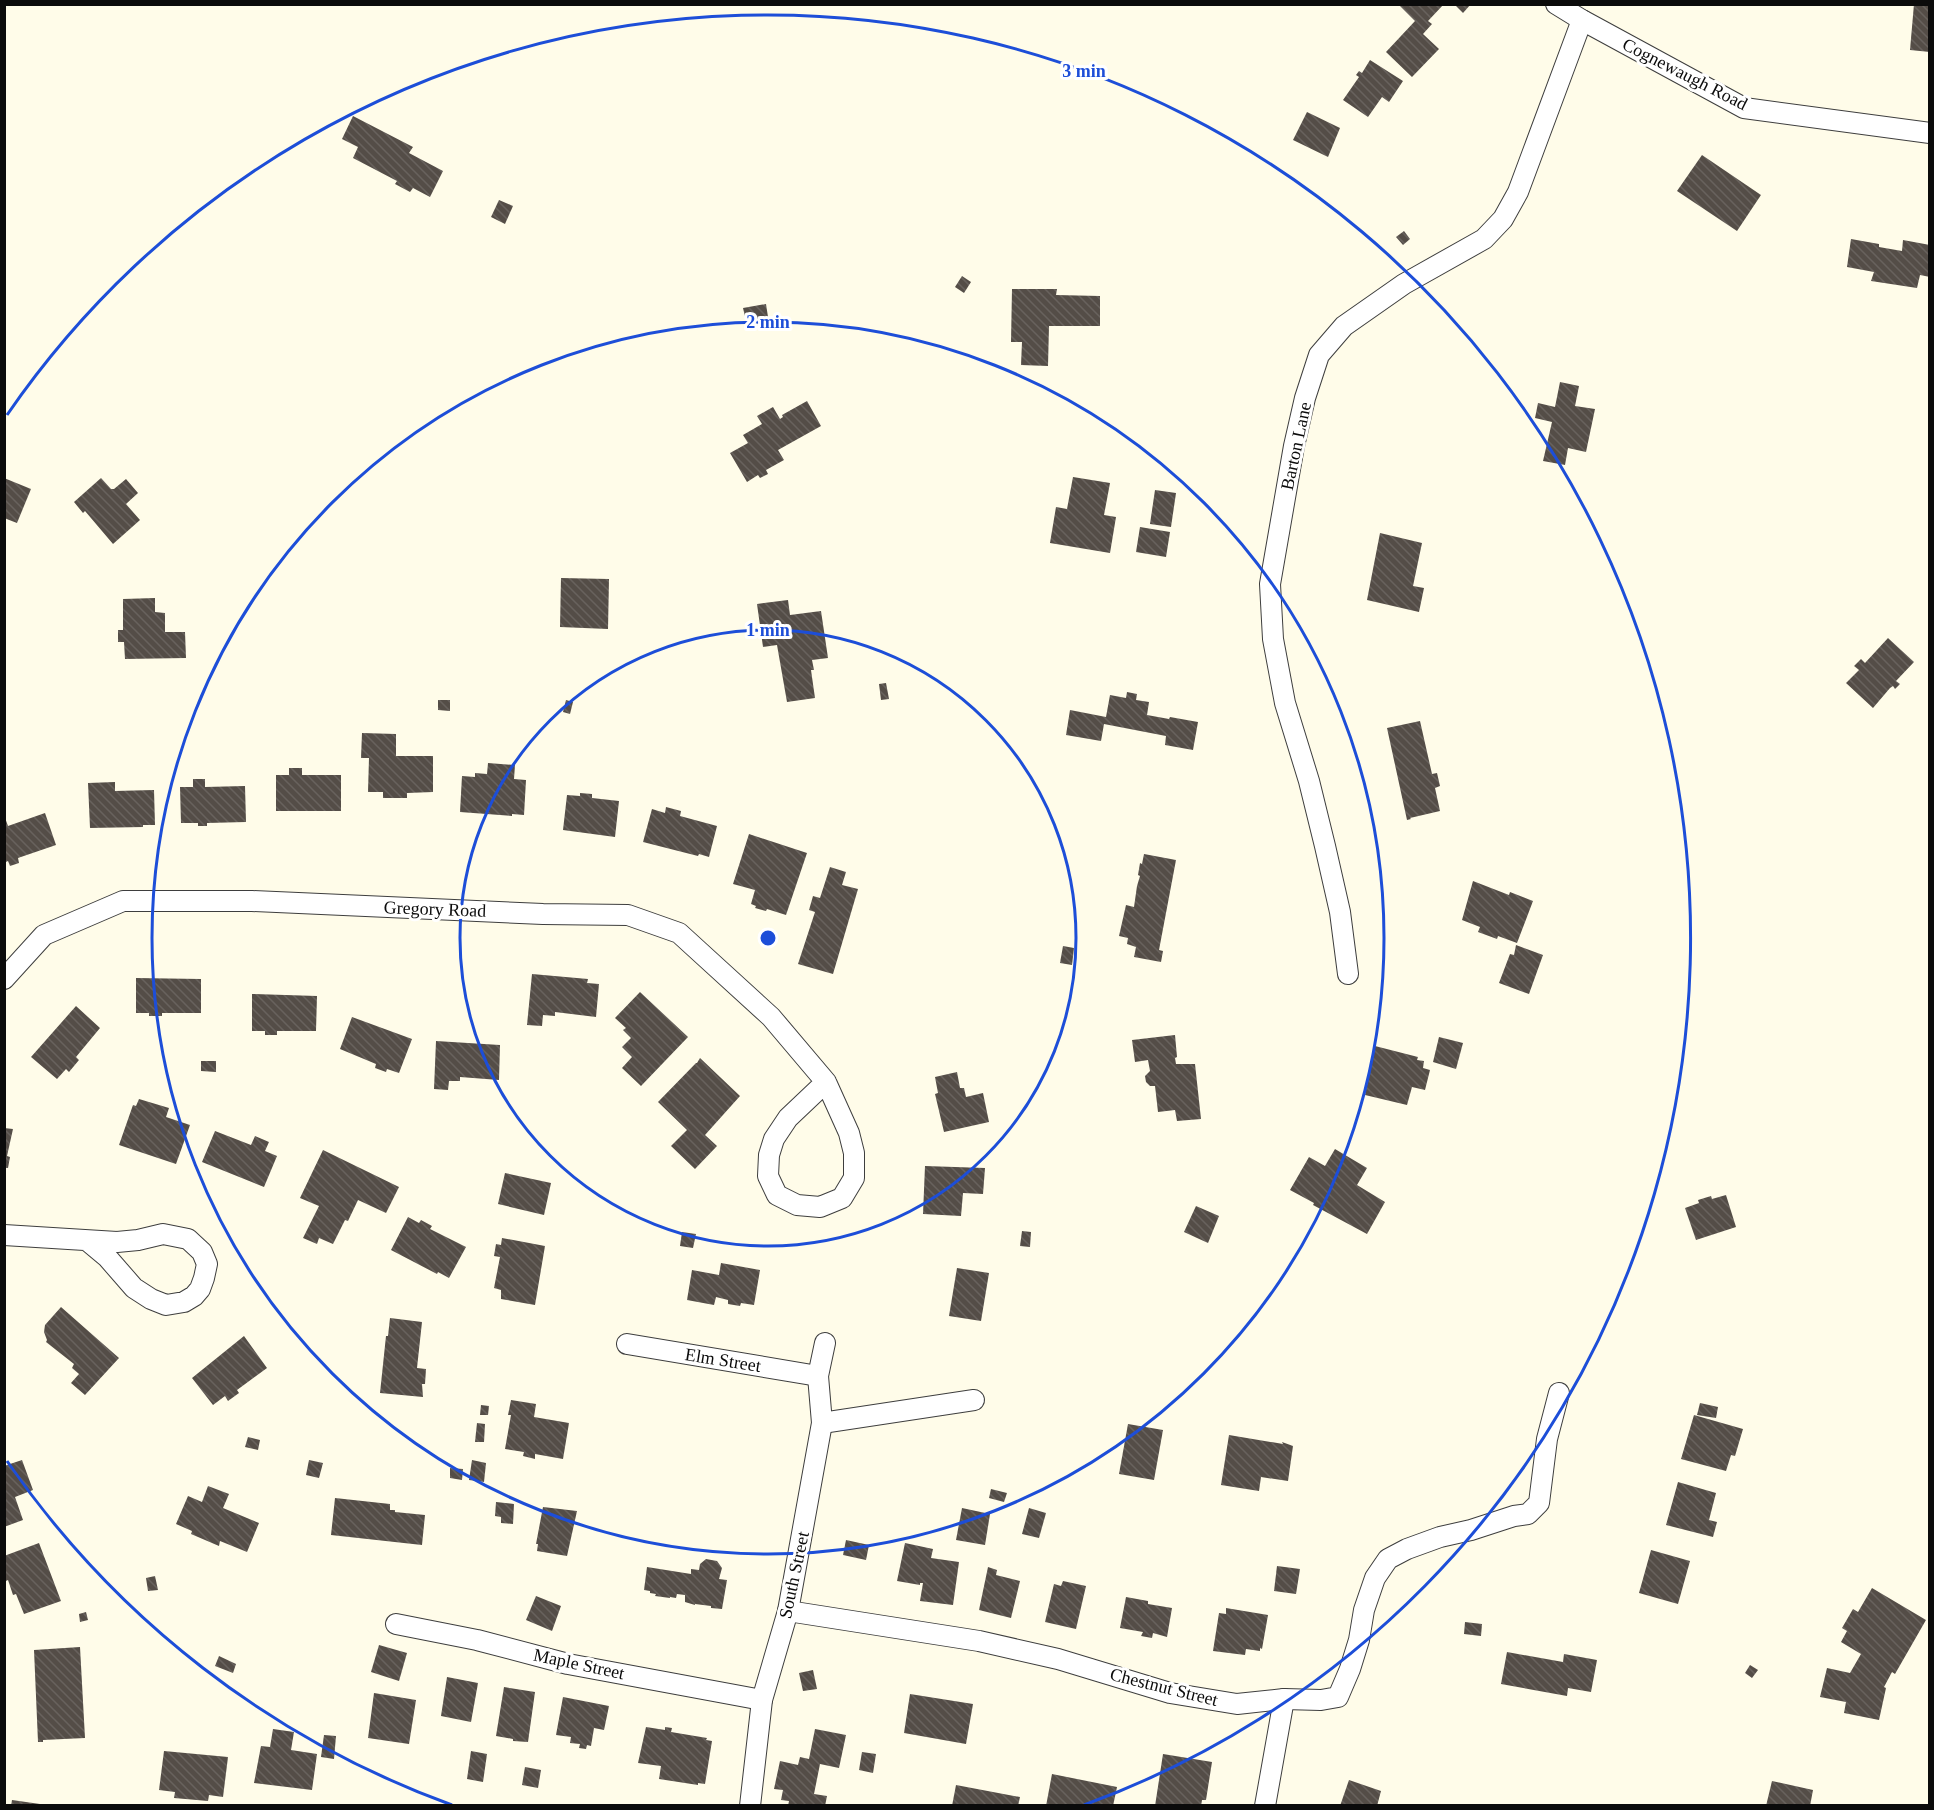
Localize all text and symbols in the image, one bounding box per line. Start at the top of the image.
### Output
street label: Cognewaugh Road [1619,34,1751,114]
text: 3 min [1062,61,1106,81]
text: 2 min [746,312,790,332]
street label: Barton Lane [1277,400,1315,492]
text: 1 min [746,620,790,640]
street label: Gregory Road [383,897,487,921]
centre of rings [758,928,778,948]
street label: Elm Street [684,1344,762,1376]
street label: South Street [775,1530,813,1620]
street label: Maple Street [532,1645,626,1683]
street label: Chestnut Street [1108,1664,1220,1710]

